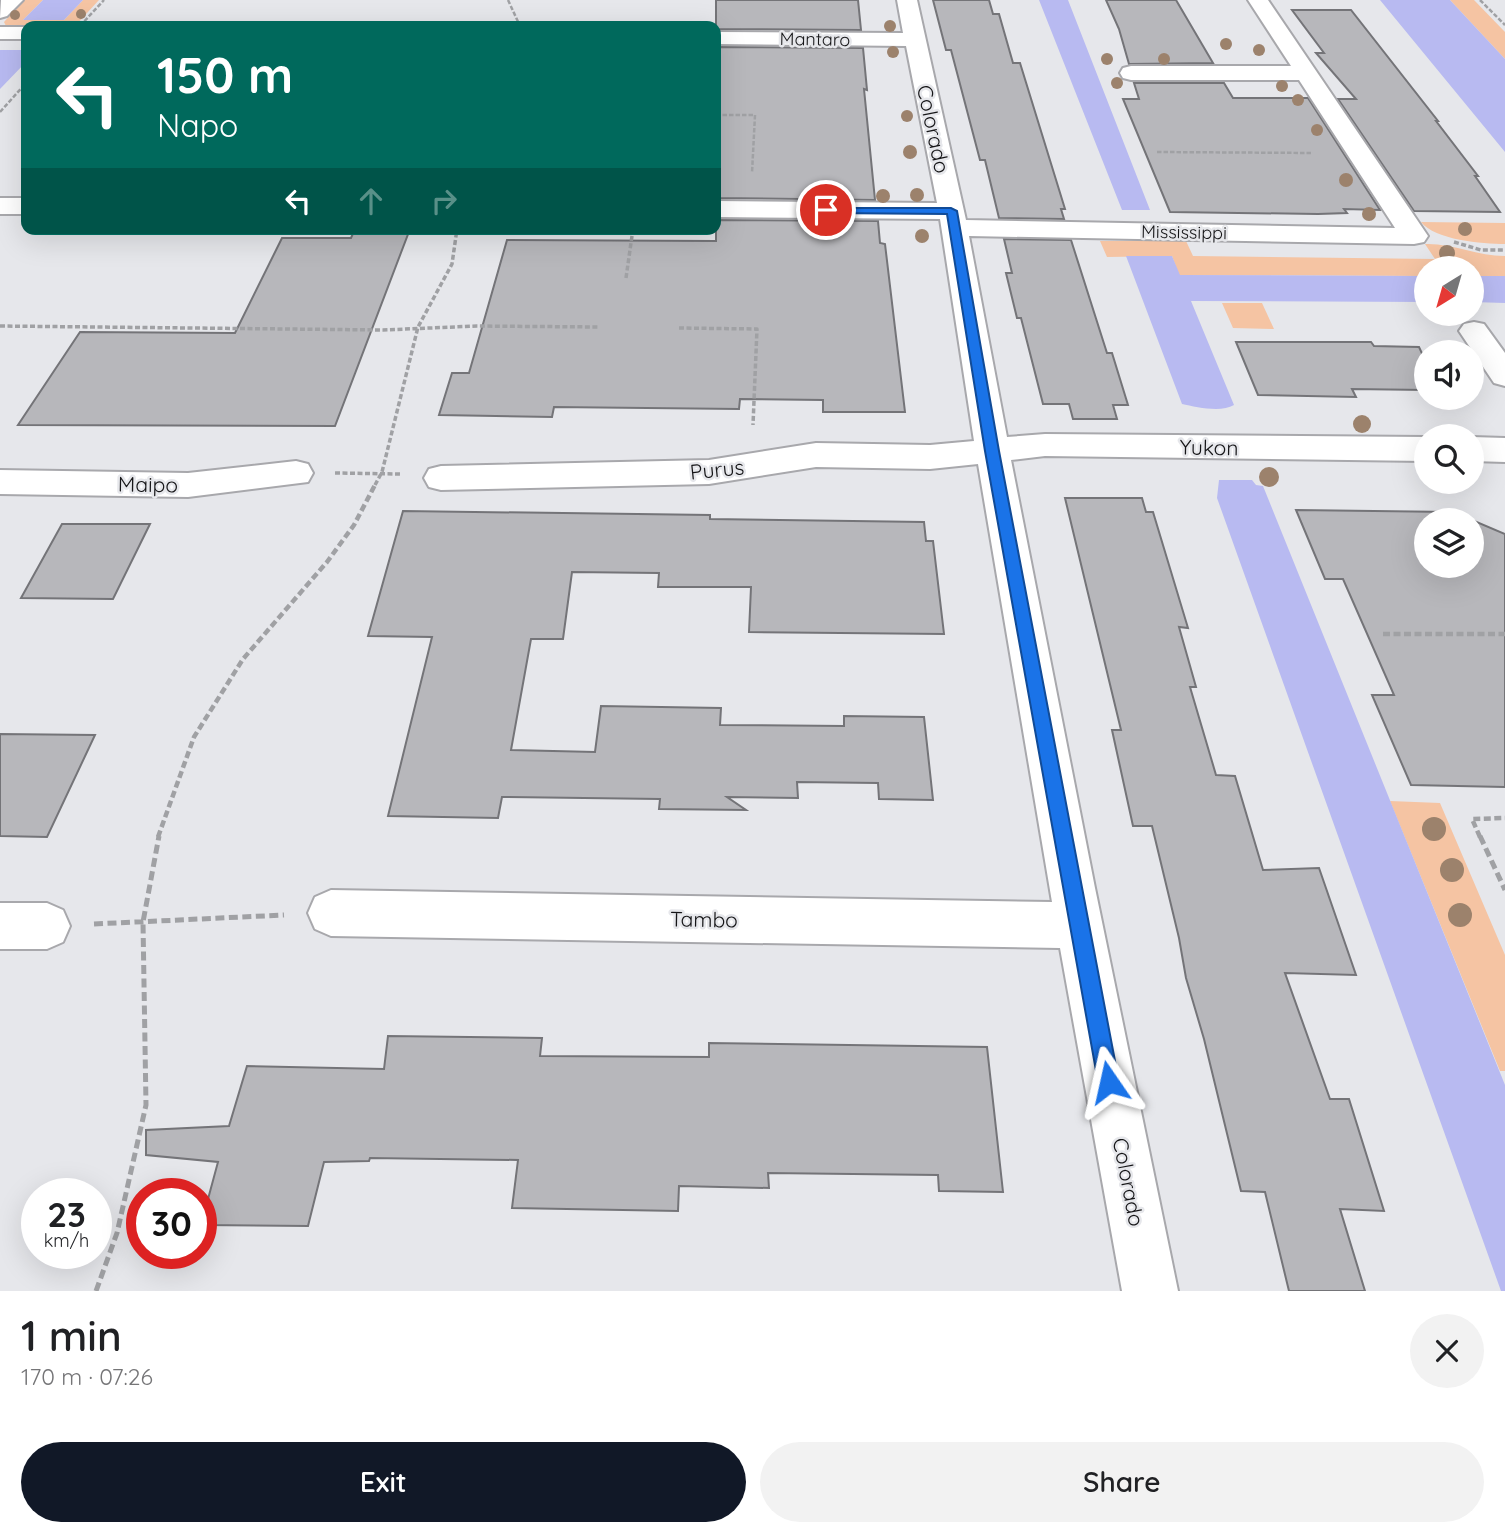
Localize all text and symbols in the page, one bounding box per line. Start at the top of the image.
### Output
street label: Mantaro [779,27,851,51]
text: 150 m [157,44,293,105]
icon: left [42,49,133,140]
street label: Colorado [912,82,956,176]
text: Napo [157,105,238,145]
pin [796,180,856,240]
icon: left [279,182,317,220]
icon: ahead [352,182,390,220]
icon: right [425,182,463,220]
icon: arrive [807,191,845,229]
street label: Mississippi [1141,220,1227,244]
north arrow [1414,256,1484,326]
map controls [1414,256,1484,578]
button: sound [1414,340,1484,410]
button: search [1414,424,1484,494]
street label: Yukon [1179,433,1239,461]
street label: Purus [689,453,745,485]
street label: Maipo [118,470,178,498]
button: layers [1414,508,1484,578]
street label: Tambo [670,905,738,933]
position arrow [1072,1045,1146,1119]
street label: Colorado [1108,1136,1150,1228]
speed limit sign: 30 [126,1178,217,1269]
text: 23 [47,1192,86,1236]
text: km/h [44,1229,89,1252]
text: 1 min [21,1309,122,1362]
button: close [1410,1314,1484,1388]
text: 170 m · 07:26 [21,1362,153,1391]
button: Exit [21,1442,746,1522]
button: Share [760,1442,1484,1522]

